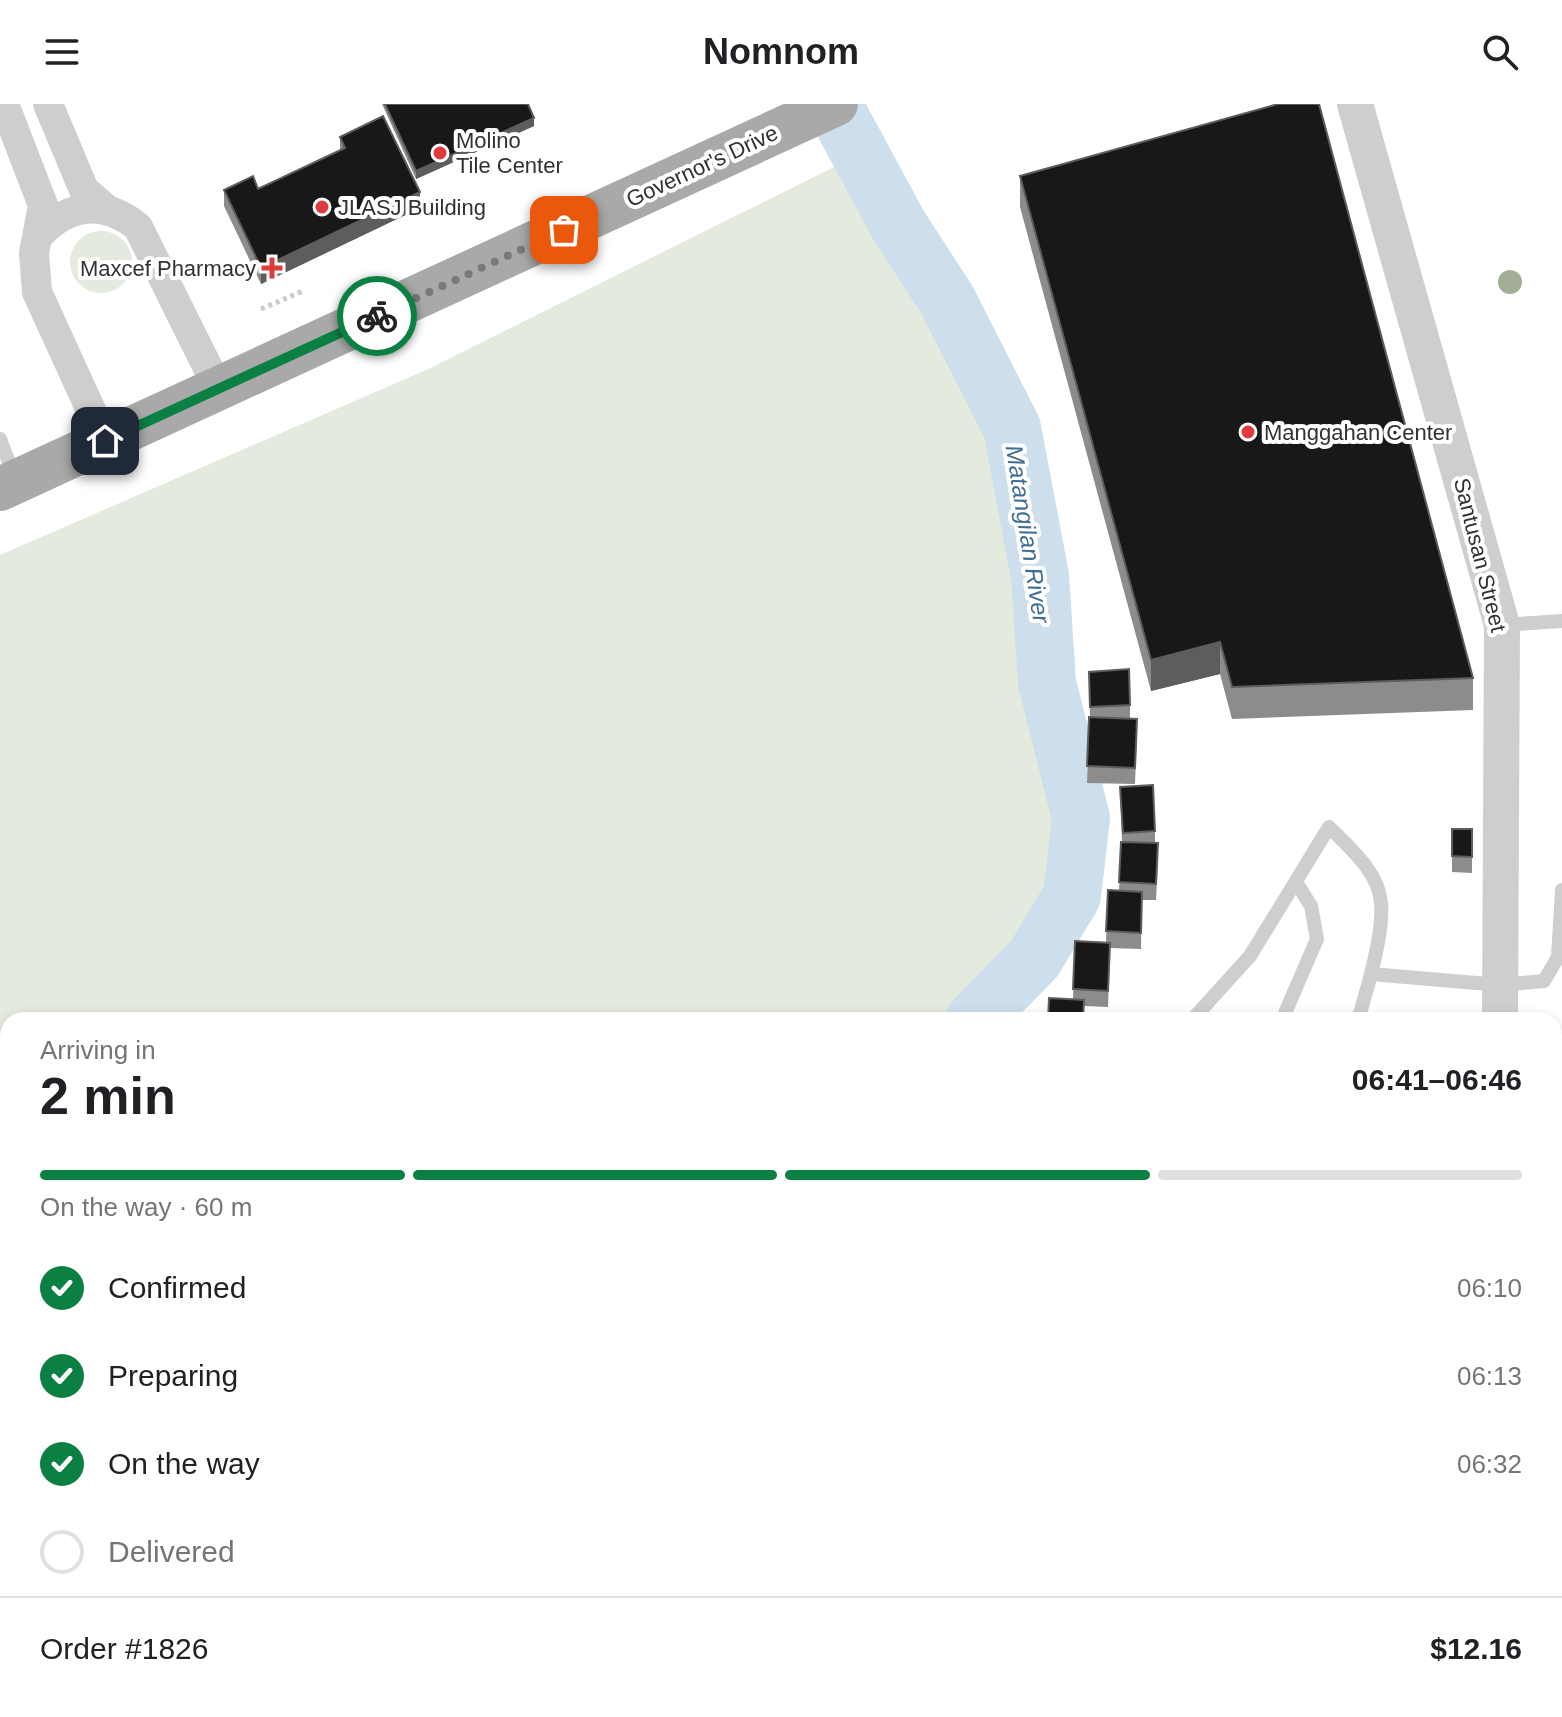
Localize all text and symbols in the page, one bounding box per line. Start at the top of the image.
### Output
icon: menu [40,30,84,74]
icon: search [1478,30,1522,74]
text: Nomnom [703,31,859,72]
street label: Governor's Drive [622,120,782,212]
place label: Molino Tile Center [456,128,563,178]
marker: Molino Tile Center [431,144,449,162]
place label: JLASJ Building [338,195,486,220]
pin [530,196,598,264]
marker: JLASJ Building [313,198,331,216]
icon: bag [542,208,586,252]
place label: Maxcef Pharmacy [80,256,256,281]
marker: Maxcef Pharmacy [263,259,281,277]
courier [337,276,417,356]
icon: bike [355,294,399,338]
pin [71,407,139,475]
icon: home [83,419,127,463]
place label: Manggahan Center [1264,420,1452,445]
marker: Manggahan Center [1239,423,1257,441]
water label: Matangilan River [1001,443,1056,626]
street label: Santusan Street [1449,475,1511,635]
text: Arriving in [40,1035,156,1065]
text: 06:41–06:46 [1352,1063,1522,1096]
text: 2 min [40,1067,176,1125]
text: On the way · 60 m [40,1192,252,1222]
icon: check [40,1266,84,1310]
text: Confirmed [108,1271,246,1304]
text: 06:10 [1457,1273,1522,1303]
icon: check [40,1354,84,1398]
text: Preparing [108,1359,238,1392]
text: 06:13 [1457,1361,1522,1391]
icon: check [40,1442,84,1486]
text: On the way [108,1447,260,1480]
text: 06:32 [1457,1449,1522,1479]
text: Delivered [108,1535,235,1568]
text: Order #1826 [40,1632,208,1665]
text: $12.16 [1430,1632,1522,1665]

